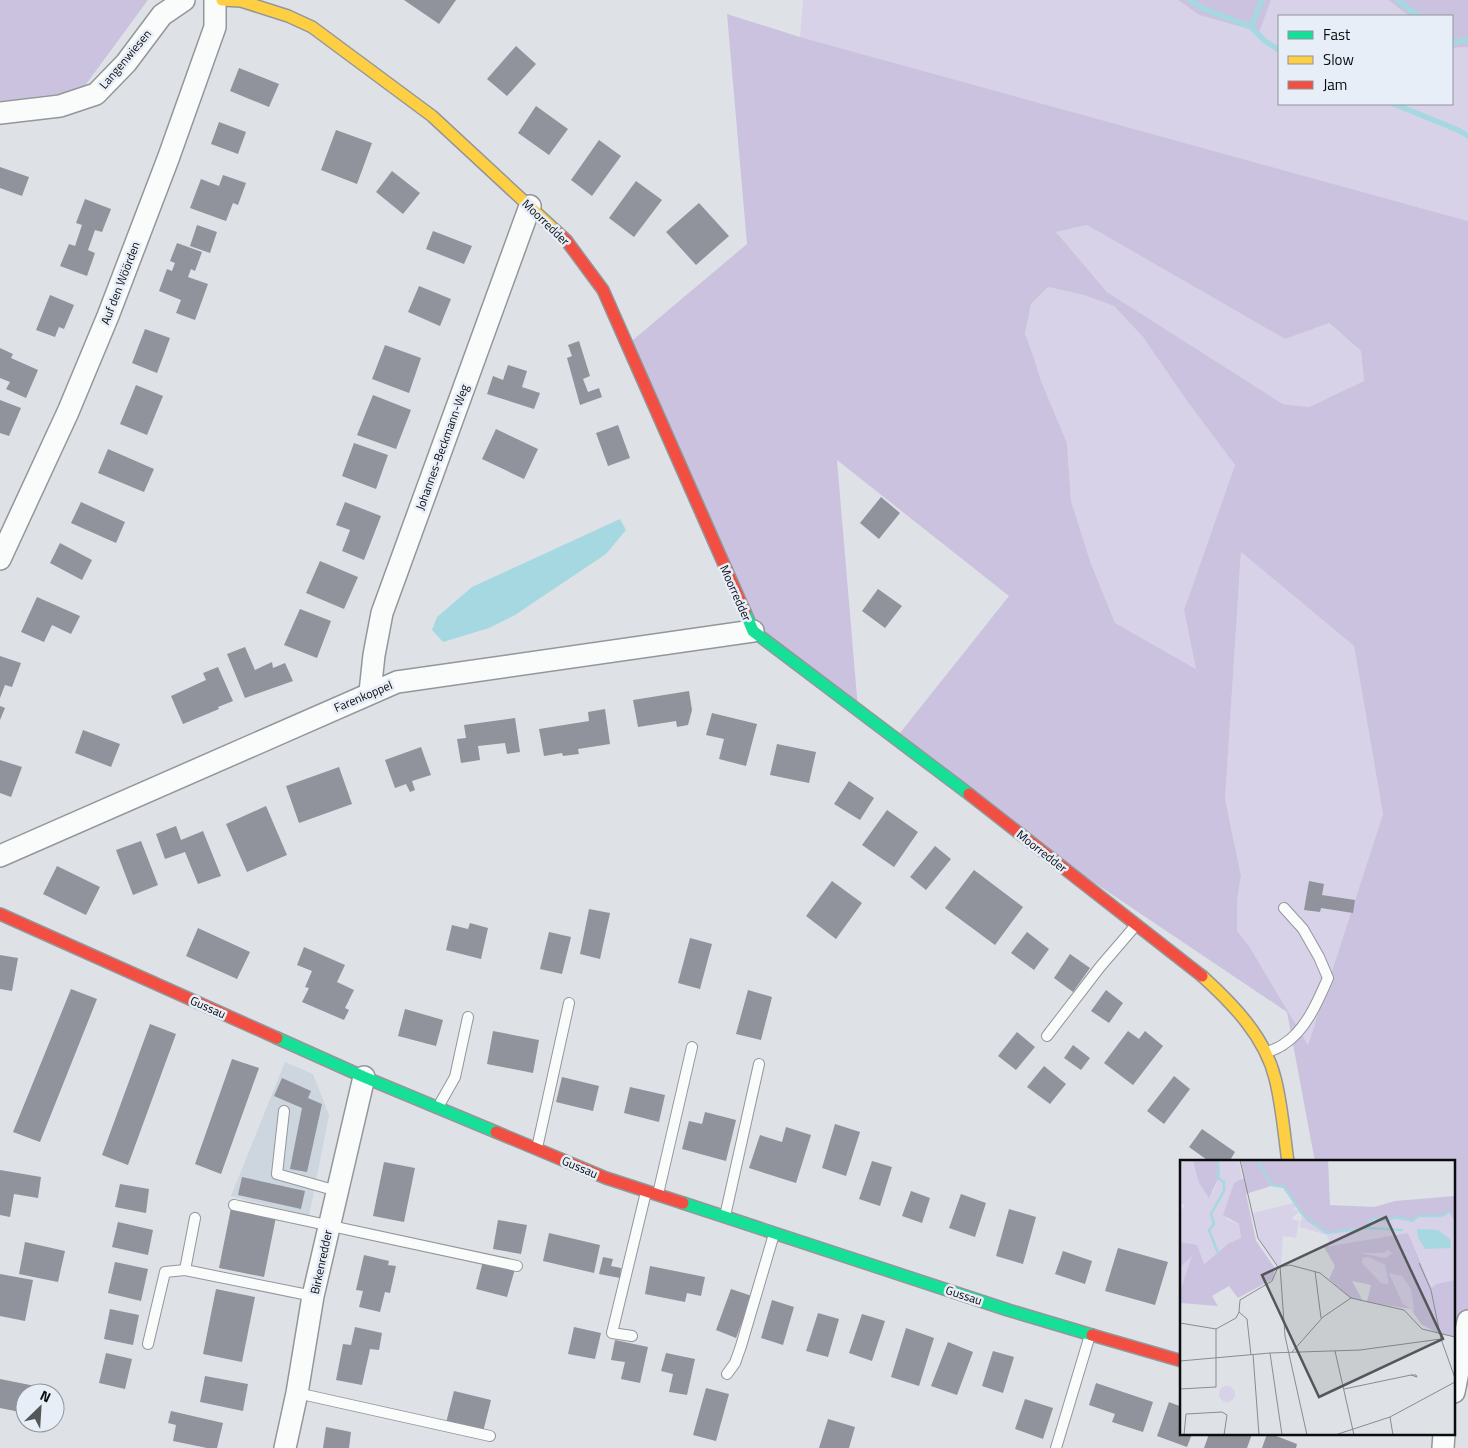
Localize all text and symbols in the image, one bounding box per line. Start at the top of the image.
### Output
legend [1278,15,1453,105]
text: Fast [1323,23,1351,46]
street label: Langenwiesen [94,25,156,93]
text: Slow [1323,48,1354,71]
text: Jam [1323,73,1347,96]
street label: Moorredder [518,194,574,250]
street label: Auf den Wöörden [95,239,145,327]
street label: Johannes-Beckmann-Weg [410,381,474,513]
street label: Moorredder [715,562,757,624]
street label: Farenkoppel [331,675,395,717]
street label: Moorredder [1013,825,1071,877]
street label: Gussau [187,991,229,1023]
street label: Gussau [559,1151,601,1183]
inset map [1180,1160,1456,1436]
street label: Birkenredder [305,1228,337,1296]
street label: Gussau [943,1280,985,1310]
north arrow [15,1383,65,1433]
text: N [37,1384,55,1407]

